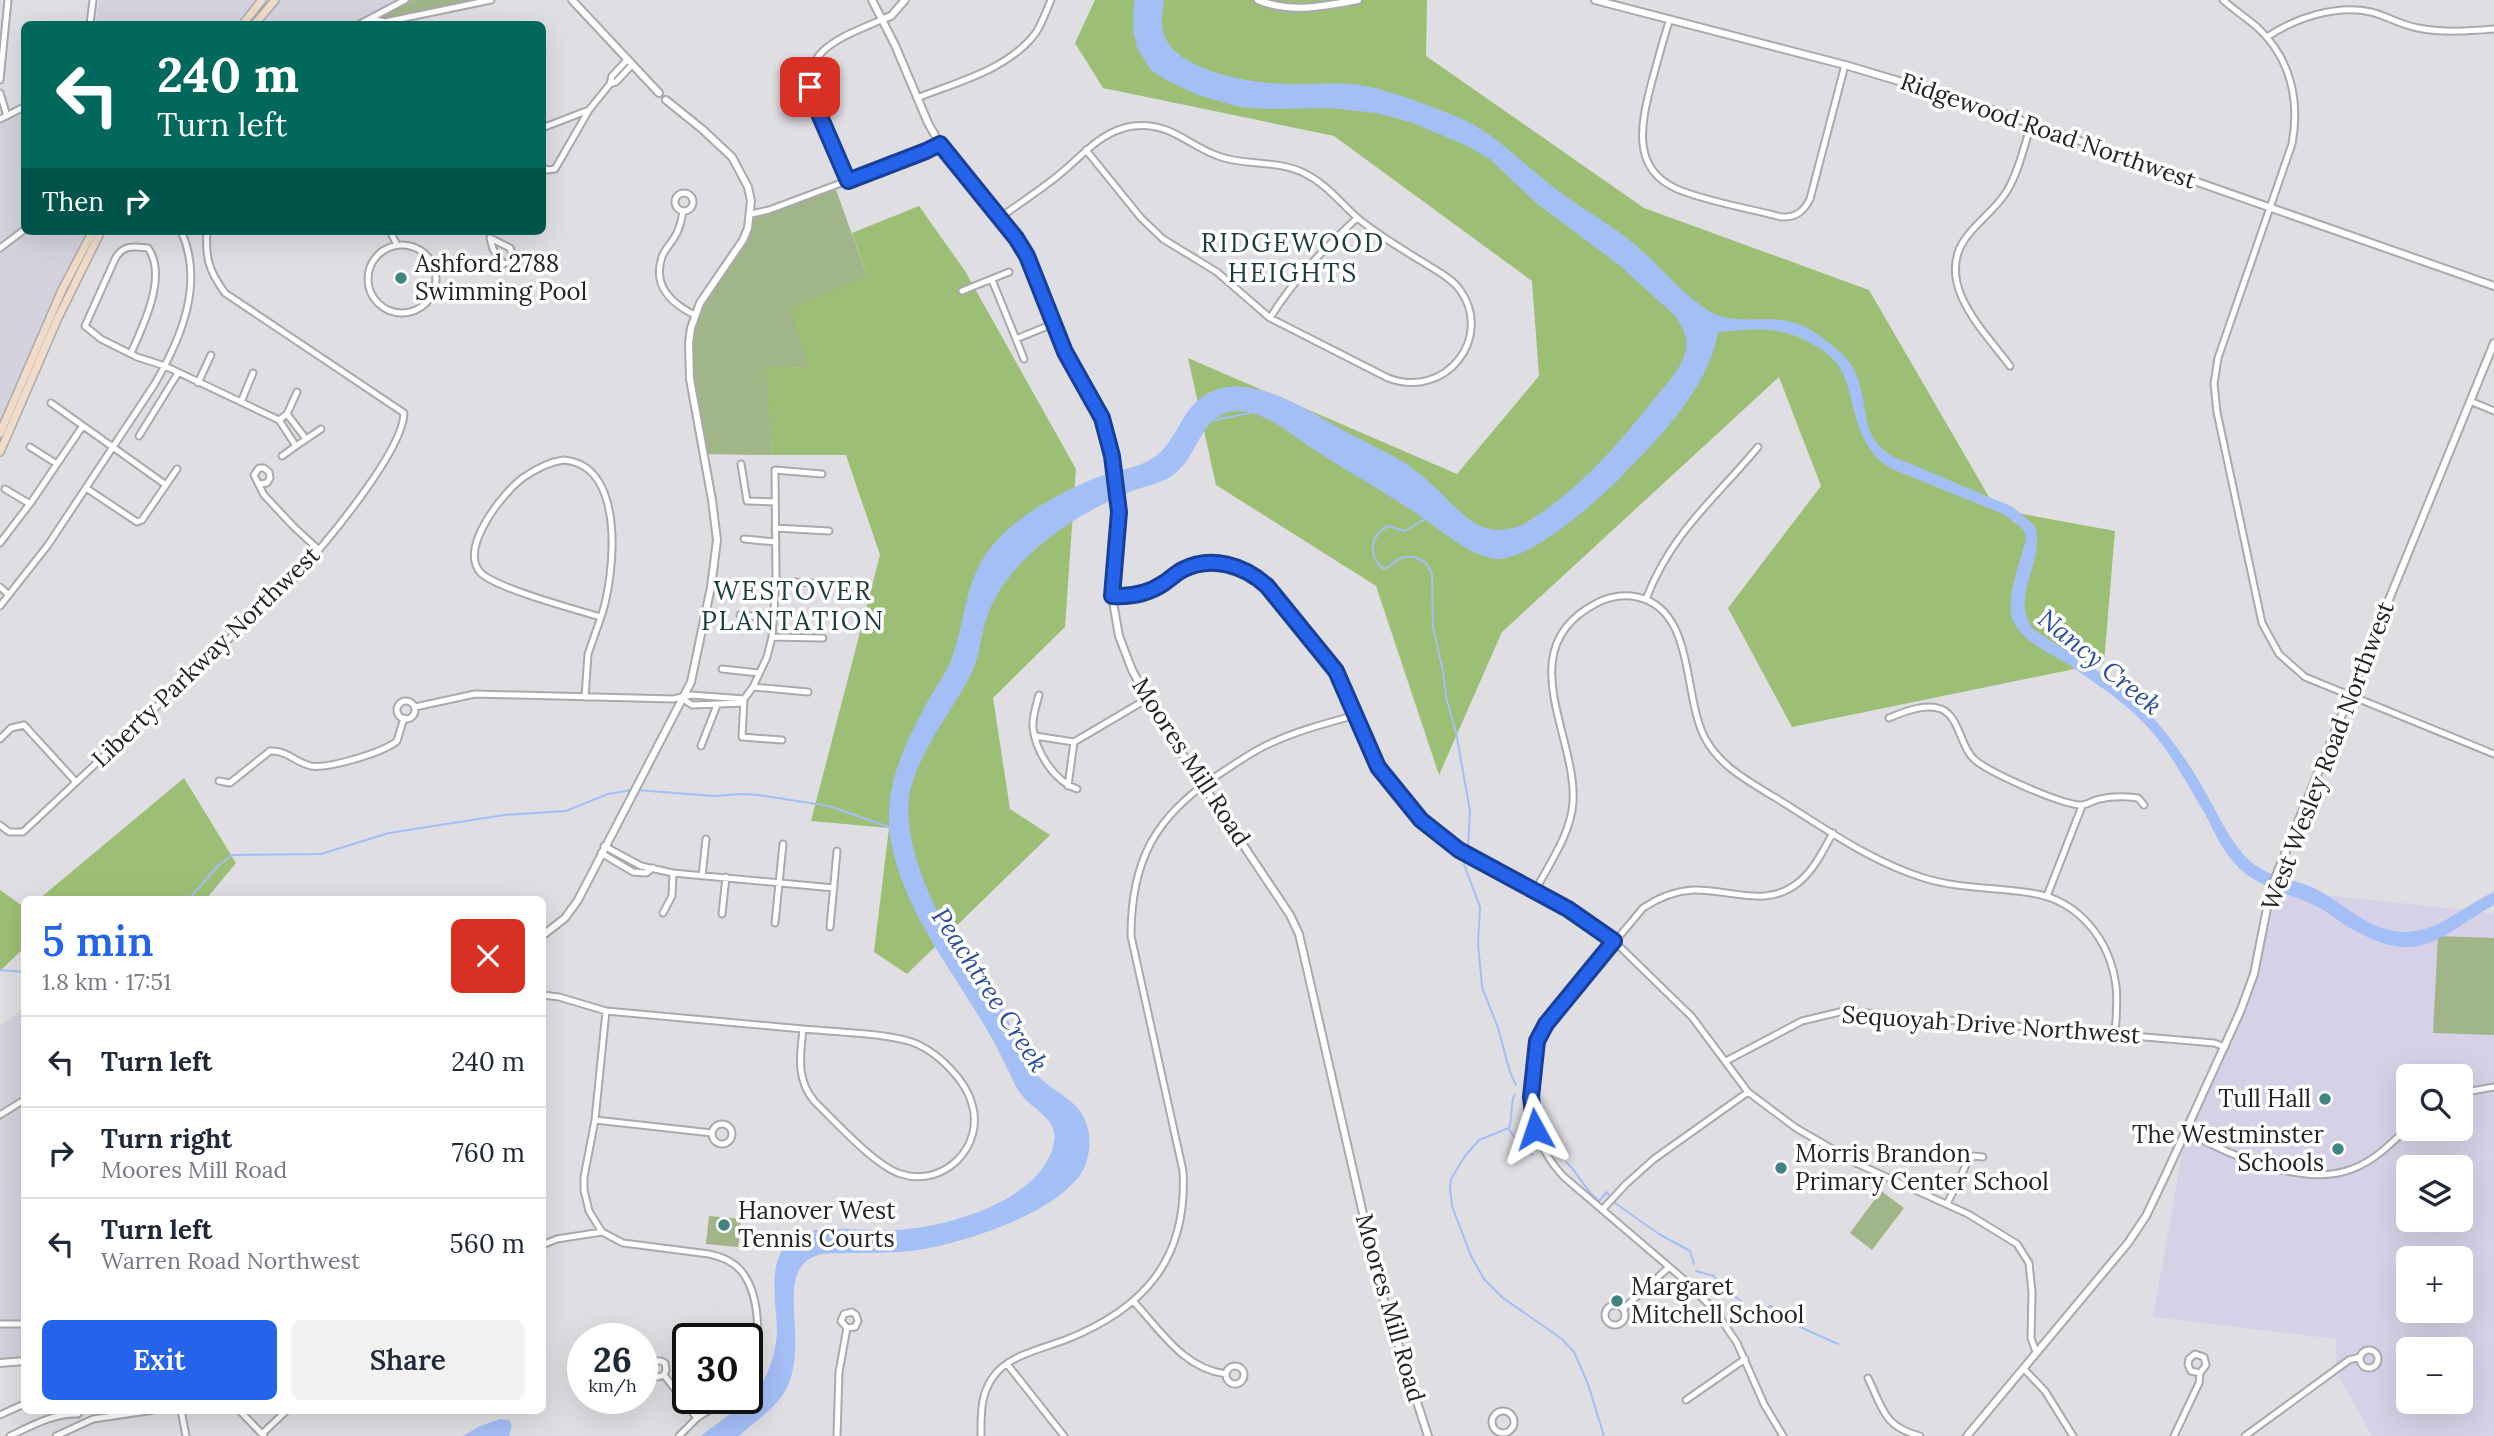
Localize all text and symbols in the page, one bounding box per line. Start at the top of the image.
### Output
text: 240 m [157,43,299,105]
icon: left [42,49,133,140]
pin [780,57,840,117]
street label: Ridgewood Road Northwest [1896,65,2201,196]
icon: arrive [791,68,829,106]
text: Turn left [157,104,287,145]
icon: right [118,182,156,220]
text: Then [42,185,104,218]
district label: RIDGEWOOD HEIGHTS [1201,226,1385,289]
place label: Ashford 2788 Swimming Pool [414,248,587,307]
marker: Ashford 2788 Swimming Pool [393,270,409,286]
street label: Liberty Parkway Northwest [85,539,327,774]
district label: WESTOVER PLANTATION [701,574,885,637]
street label: West Wesley Road Northwest [2254,596,2401,915]
water label: Nancy Creek [2032,602,2169,722]
street label: Moores Mill Road [1125,672,1257,852]
water label: Peachtree Creek [925,901,1056,1078]
text: 5 min [42,914,154,968]
button: close [451,919,525,993]
text: 1.8 km · 17:51 [42,967,171,996]
street label: Sequoyah Drive Northwest [1841,999,2142,1050]
icon: left [42,1043,80,1081]
text: Turn left [101,1045,212,1078]
text: 240 m [451,1045,525,1078]
map controls [2396,1064,2473,1414]
button: search [2396,1064,2473,1141]
place label: Tull Hall [2218,1083,2311,1114]
marker: Tull Hall [2317,1091,2333,1107]
position arrow [1498,1092,1572,1166]
place label: The Westminster Schools [2132,1119,2325,1178]
text: Turn right [101,1122,232,1155]
icon: right [42,1134,80,1172]
text: 760 m [452,1136,525,1169]
place label: Morris Brandon Primary Center School [1795,1138,2049,1197]
marker: The Westminster Schools [2330,1141,2346,1157]
text: Moores Mill Road [101,1155,287,1184]
button: layers [2396,1155,2473,1232]
marker: Morris Brandon Primary Center School [1773,1160,1789,1176]
place label: Hanover West Tennis Courts [738,1195,896,1254]
street label: Moores Mill Road [1349,1210,1432,1406]
text: Turn left [101,1213,212,1246]
marker: Hanover West Tennis Courts [716,1217,732,1233]
icon: left [42,1225,80,1263]
text: 560 m [450,1227,525,1260]
text: Warren Road Northwest [101,1246,360,1275]
button: + [2396,1246,2473,1323]
place label: Margaret Mitchell School [1631,1271,1804,1330]
marker: Margaret Mitchell School [1609,1293,1625,1309]
button: Exit [42,1320,277,1400]
button: Share [291,1320,525,1400]
speed limit sign: 30 [672,1323,763,1414]
text: 26 [593,1337,632,1382]
button: − [2396,1337,2473,1414]
text: km/h [588,1374,637,1397]

